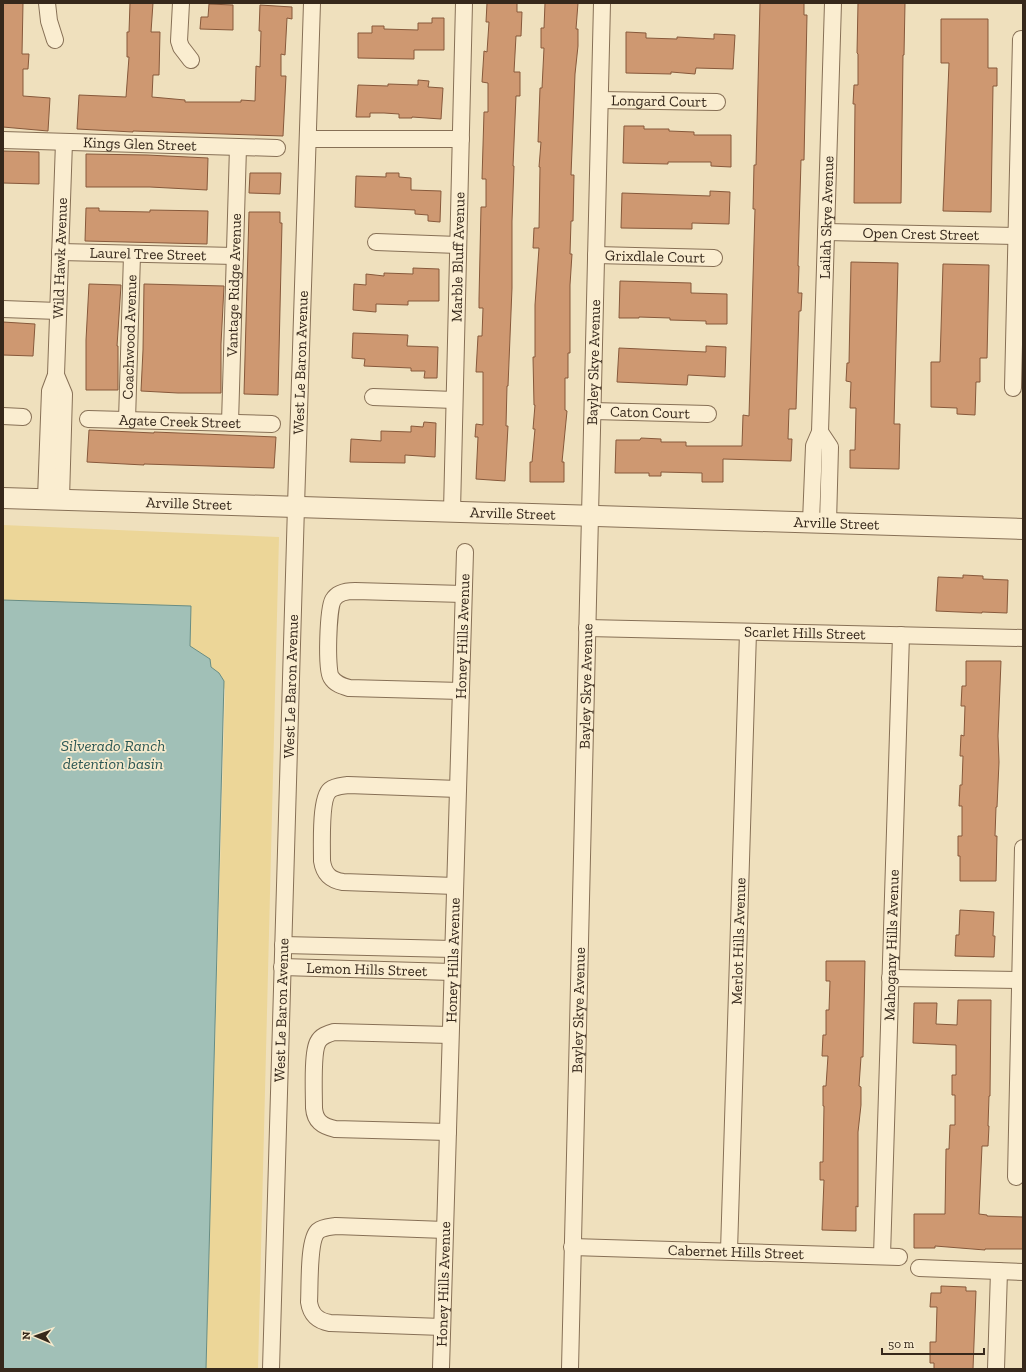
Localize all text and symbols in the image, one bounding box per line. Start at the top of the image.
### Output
street label: Longard Court [611,91,707,111]
street label: Kings Glen Street [83,133,197,155]
street label: Lailah Skye Avenue [816,155,837,279]
street label: Marble Bluff Avenue [447,192,469,322]
street label: Wild Hawk Avenue [49,197,71,319]
street label: Vantage Ridge Avenue [223,213,245,358]
street label: Open Crest Street [863,224,980,244]
street label: Laurel Tree Street [89,244,207,264]
street label: Grixdlale Court [605,246,706,267]
street label: Coachwood Avenue [119,274,140,400]
street label: West Le Baron Avenue [289,290,312,435]
street label: Bayley Skye Avenue [583,299,604,425]
street label: Caton Court [610,402,691,423]
street label: Agate Creek Street [119,411,242,432]
street label: Arville Street [146,493,233,514]
street label: Arville Street [470,503,556,524]
street label: Arville Street [793,513,880,534]
street label: Honey Hills Avenue [452,573,473,699]
street label: West Le Baron Avenue [280,614,302,759]
street label: Bayley Skye Avenue [576,623,596,749]
street label: Scarlet Hills Street [744,623,866,643]
water label: Silverado Ranch detention basin [61,736,165,773]
street label: Mahogany Hills Avenue [880,869,903,1021]
street label: Merlot Hills Avenue [728,877,749,1005]
street label: Honey Hills Avenue [442,897,464,1023]
street label: West Le Baron Avenue [270,938,292,1082]
street label: Bayley Skye Avenue [568,947,589,1073]
street label: Lemon Hills Street [306,959,428,980]
street label: Honey Hills Avenue [433,1221,454,1347]
street label: Cabernet Hills Street [668,1241,805,1263]
north arrow [16,1316,56,1356]
scale bar [882,1330,984,1356]
text: N [20,1331,33,1340]
text: 50 m [888,1337,915,1351]

